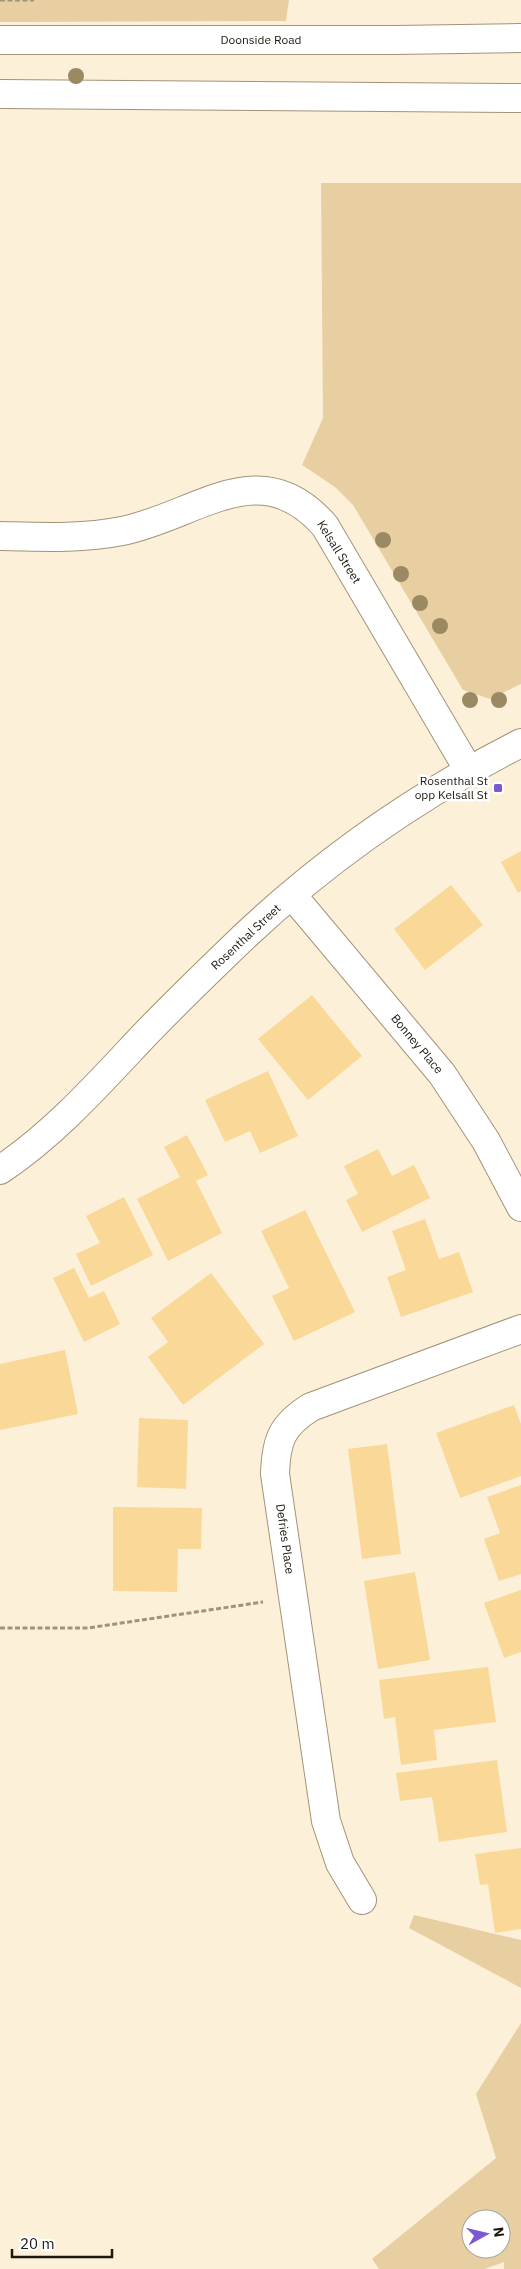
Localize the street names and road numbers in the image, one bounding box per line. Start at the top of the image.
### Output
street label: Doonside Road [220,32,302,47]
street label: Kelsall Street [314,517,365,586]
street label: Rosenthal Street [208,900,284,973]
street label: Bonney Place [388,1011,447,1077]
street label: Defries Place [273,1503,298,1575]

